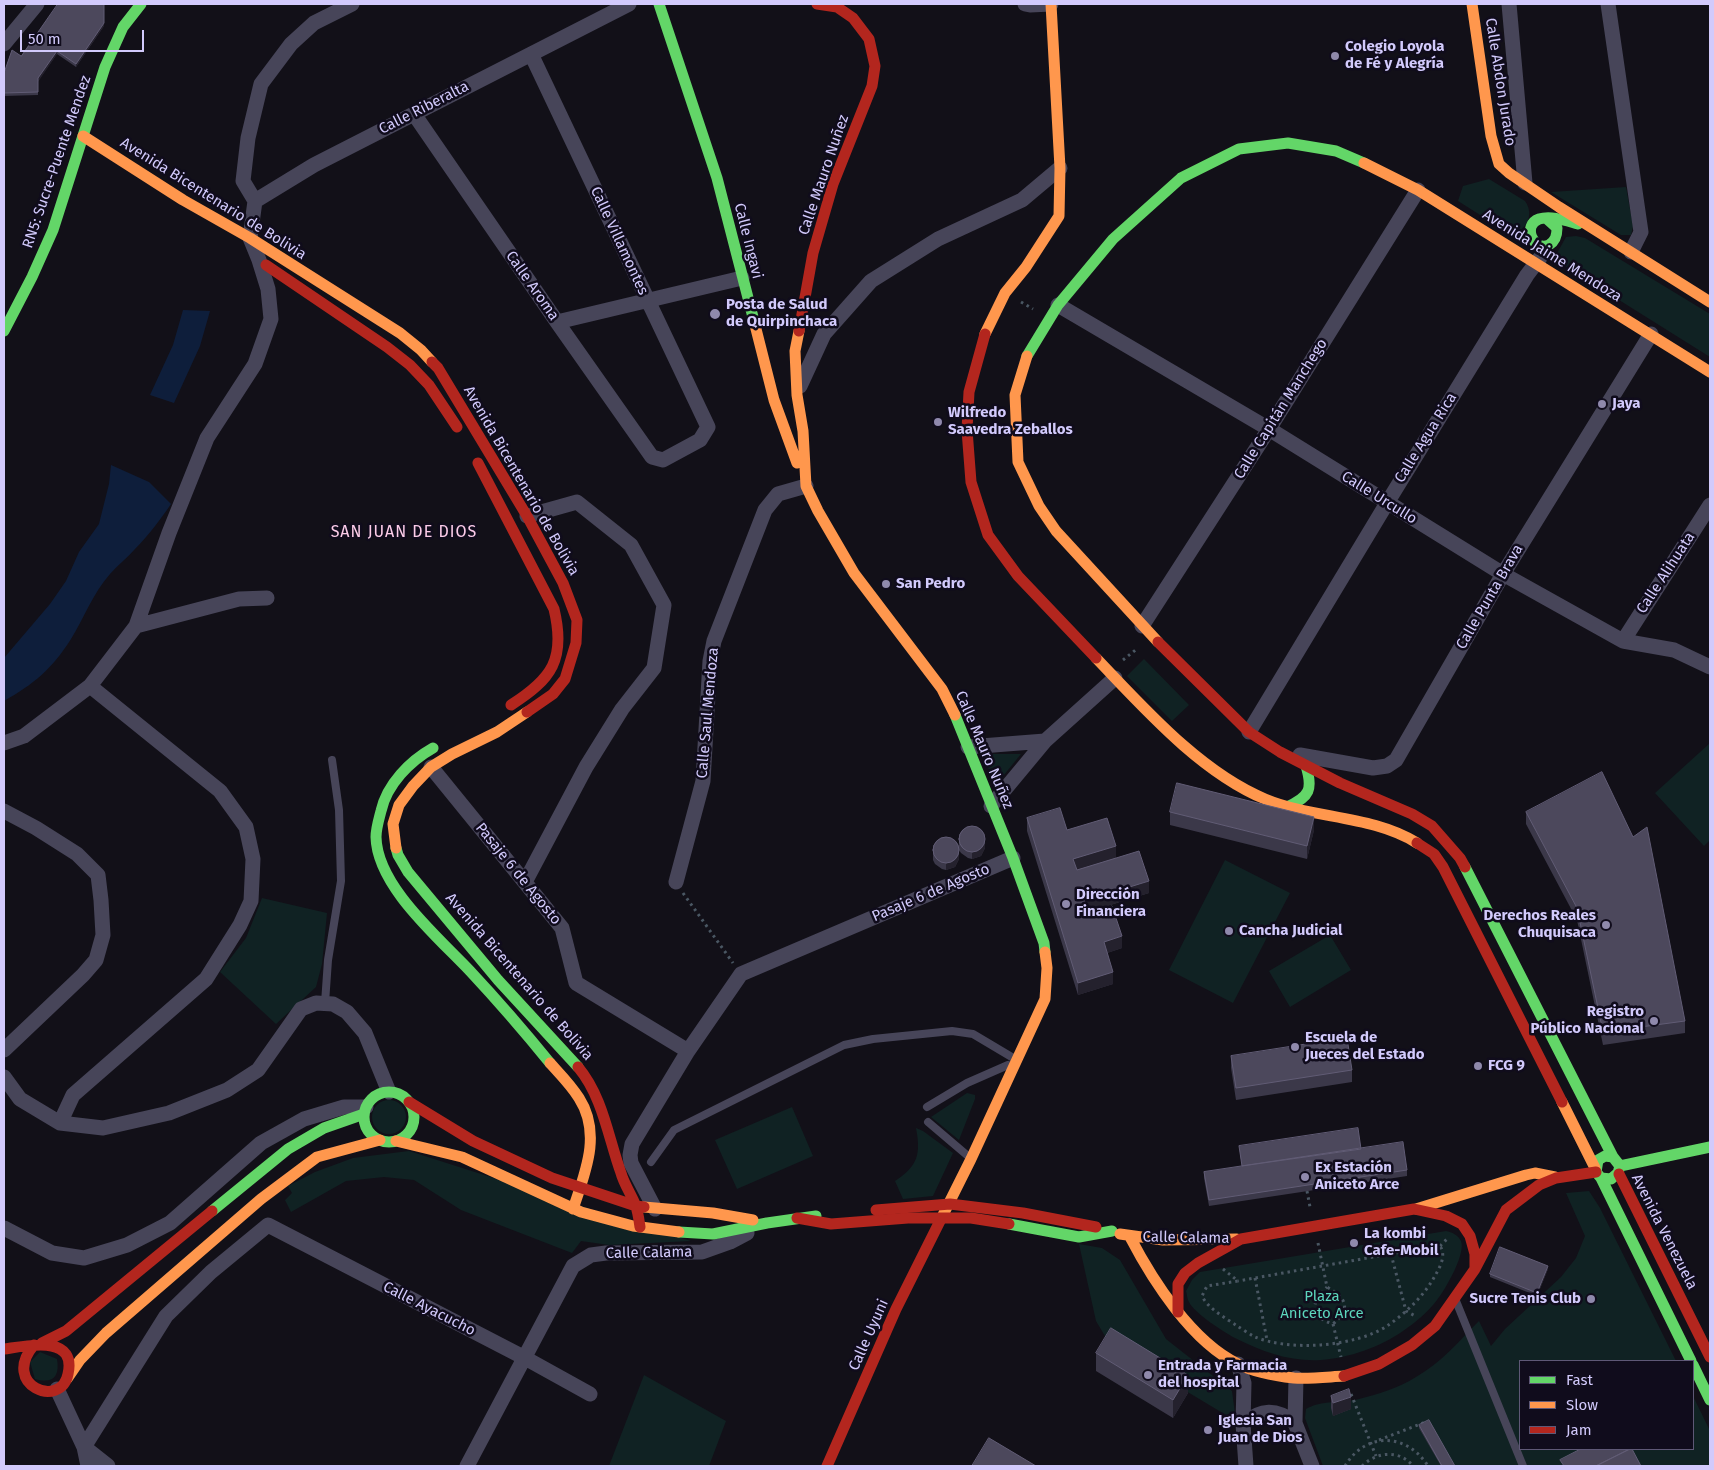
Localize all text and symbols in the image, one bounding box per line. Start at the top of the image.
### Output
street label: Calle Abdon Jurado [1481,17,1519,147]
scale bar [22,20,146,52]
text: 50 m [28,30,61,48]
place label: Colegio Loyola de Fé y Alegría [1345,38,1445,73]
marker: Colegio Loyola de Fé y Alegría [1329,50,1341,62]
street label: RN5: Sucre-Puente Mendez [19,73,95,251]
street label: Calle Riberalta [376,78,472,138]
street label: Calle Mauro Nuñez [795,112,853,238]
street label: Avenida Bicentenario de Bolivia [117,134,309,264]
street label: Calle Villamontes [586,184,652,298]
street label: Calle Ingavi [730,201,766,281]
street label: Avenida Jaime Mendoza [1479,206,1625,306]
street label: Calle Aroma [501,248,563,324]
place label: Posta de Salud de Quirpinchaca [726,296,837,331]
marker: Posta de Salud de Quirpinchaca [708,307,722,321]
street label: Calle Capitán Manchego [1230,336,1332,482]
street label: Avenida Bicentenario de Bolivia [459,383,583,579]
street label: Calle Agua Rica [1391,390,1461,486]
place label: Jaya [1612,395,1640,413]
marker: Jaya [1596,398,1608,410]
place label: Wilfredo Saavedra Zeballos [948,404,1073,439]
marker: Wilfredo Saavedra Zeballos [932,416,944,428]
street label: Calle Urcullo [1338,468,1420,528]
district label: SAN JUAN DE DIOS [329,523,479,543]
street label: Calle Alihuata [1633,529,1699,617]
street label: Calle Punta Brava [1453,541,1527,653]
place label: San Pedro [896,575,965,593]
marker: San Pedro [880,578,892,590]
street label: Calle Saul Mendoza [693,647,723,779]
street label: Calle Mauro Nuñez [951,688,1017,812]
street label: Pasaje 6 de Agosto [471,819,565,929]
street label: Pasaje 6 de Agosto [869,860,993,926]
place label: Dirección Financiera [1076,886,1146,921]
street label: Avenida Bicentenario de Bolivia [441,890,597,1064]
marker: Dirección Financiera [1060,898,1072,910]
place label: Derechos Reales Chuquisaca [1484,907,1596,942]
marker: Derechos Reales Chuquisaca [1600,919,1612,931]
place label: Cancha Judicial [1239,922,1342,940]
marker: Cancha Judicial [1223,925,1235,937]
place label: Registro Público Nacional [1530,1003,1644,1038]
marker: Registro Público Nacional [1648,1015,1660,1027]
place label: Escuela de Jueces del Estado [1305,1029,1425,1064]
marker: Escuela de Jueces del Estado [1289,1041,1301,1053]
place label: FCG 9 [1488,1057,1525,1075]
marker: FCG 9 [1472,1060,1484,1072]
place label: Ex Estación Aniceto Arce [1315,1159,1399,1194]
marker: Ex Estación Aniceto Arce [1299,1171,1311,1183]
street label: Avenida Venezuela [1627,1171,1701,1293]
place label: La kombi Cafe-Mobil [1364,1225,1438,1260]
street label: Calle Calama [1142,1228,1230,1248]
marker: La kombi Cafe-Mobil [1348,1237,1360,1249]
street label: Calle Calama [605,1243,693,1263]
street label: Calle Ayacucho [380,1278,478,1340]
park label: Plaza Aniceto Arce [1280,1288,1364,1323]
place label: Sucre Tenis Club [1470,1290,1581,1308]
marker: Sucre Tenis Club [1585,1293,1597,1305]
street label: Calle Uyuni [845,1297,893,1373]
place label: Entrada y Farmacia del hospital [1158,1357,1287,1392]
legend [1519,1360,1694,1450]
marker: Entrada y Farmacia del hospital [1142,1369,1154,1381]
text: Fast [1566,1371,1593,1389]
text: Slow [1566,1396,1598,1414]
place label: Iglesia San Juan de Dios [1218,1412,1303,1447]
text: Jam [1566,1421,1592,1439]
marker: Iglesia San Juan de Dios [1202,1424,1214,1436]

